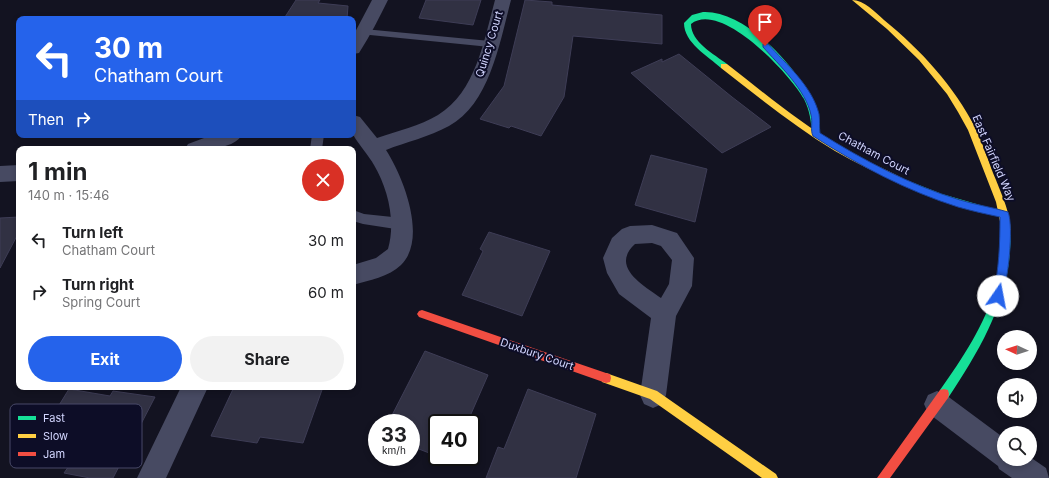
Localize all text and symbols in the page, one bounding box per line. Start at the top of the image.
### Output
pin [748,5,782,46]
street label: Quincy Court [472,9,506,79]
icon: arrive [754,11,776,33]
text: 30 m [94,31,163,65]
icon: left [28,32,80,84]
text: Chatham Court [94,65,223,86]
icon: right [72,108,94,130]
text: Then [28,110,64,129]
street label: East Fairfield Way [969,113,1019,203]
street label: Chatham Court [836,128,912,178]
text: 1 min [28,157,87,186]
button: close [302,159,344,201]
text: 140 m · 15:46 [28,187,109,203]
text: Turn left [62,223,123,242]
icon: left [28,229,50,251]
text: 30 m [308,231,344,250]
text: Chatham Court [62,242,155,258]
text: Turn right [62,275,134,294]
position arrow [977,275,1019,317]
icon: right [28,281,50,303]
text: 60 m [308,283,344,302]
text: Spring Court [62,294,140,310]
north arrow [997,330,1037,370]
map controls [997,330,1037,466]
street label: Duxbury Court [499,335,576,373]
button: Exit [28,336,182,382]
button: Share [190,336,344,382]
button: sound [997,378,1037,418]
legend [10,404,142,468]
text: Fast [43,411,65,425]
speed limit sign: 40 [428,414,480,466]
text: 33 [381,423,407,447]
button: search [997,426,1037,466]
text: Slow [43,429,68,443]
text: km/h [382,444,406,456]
text: Jam [43,447,65,461]

